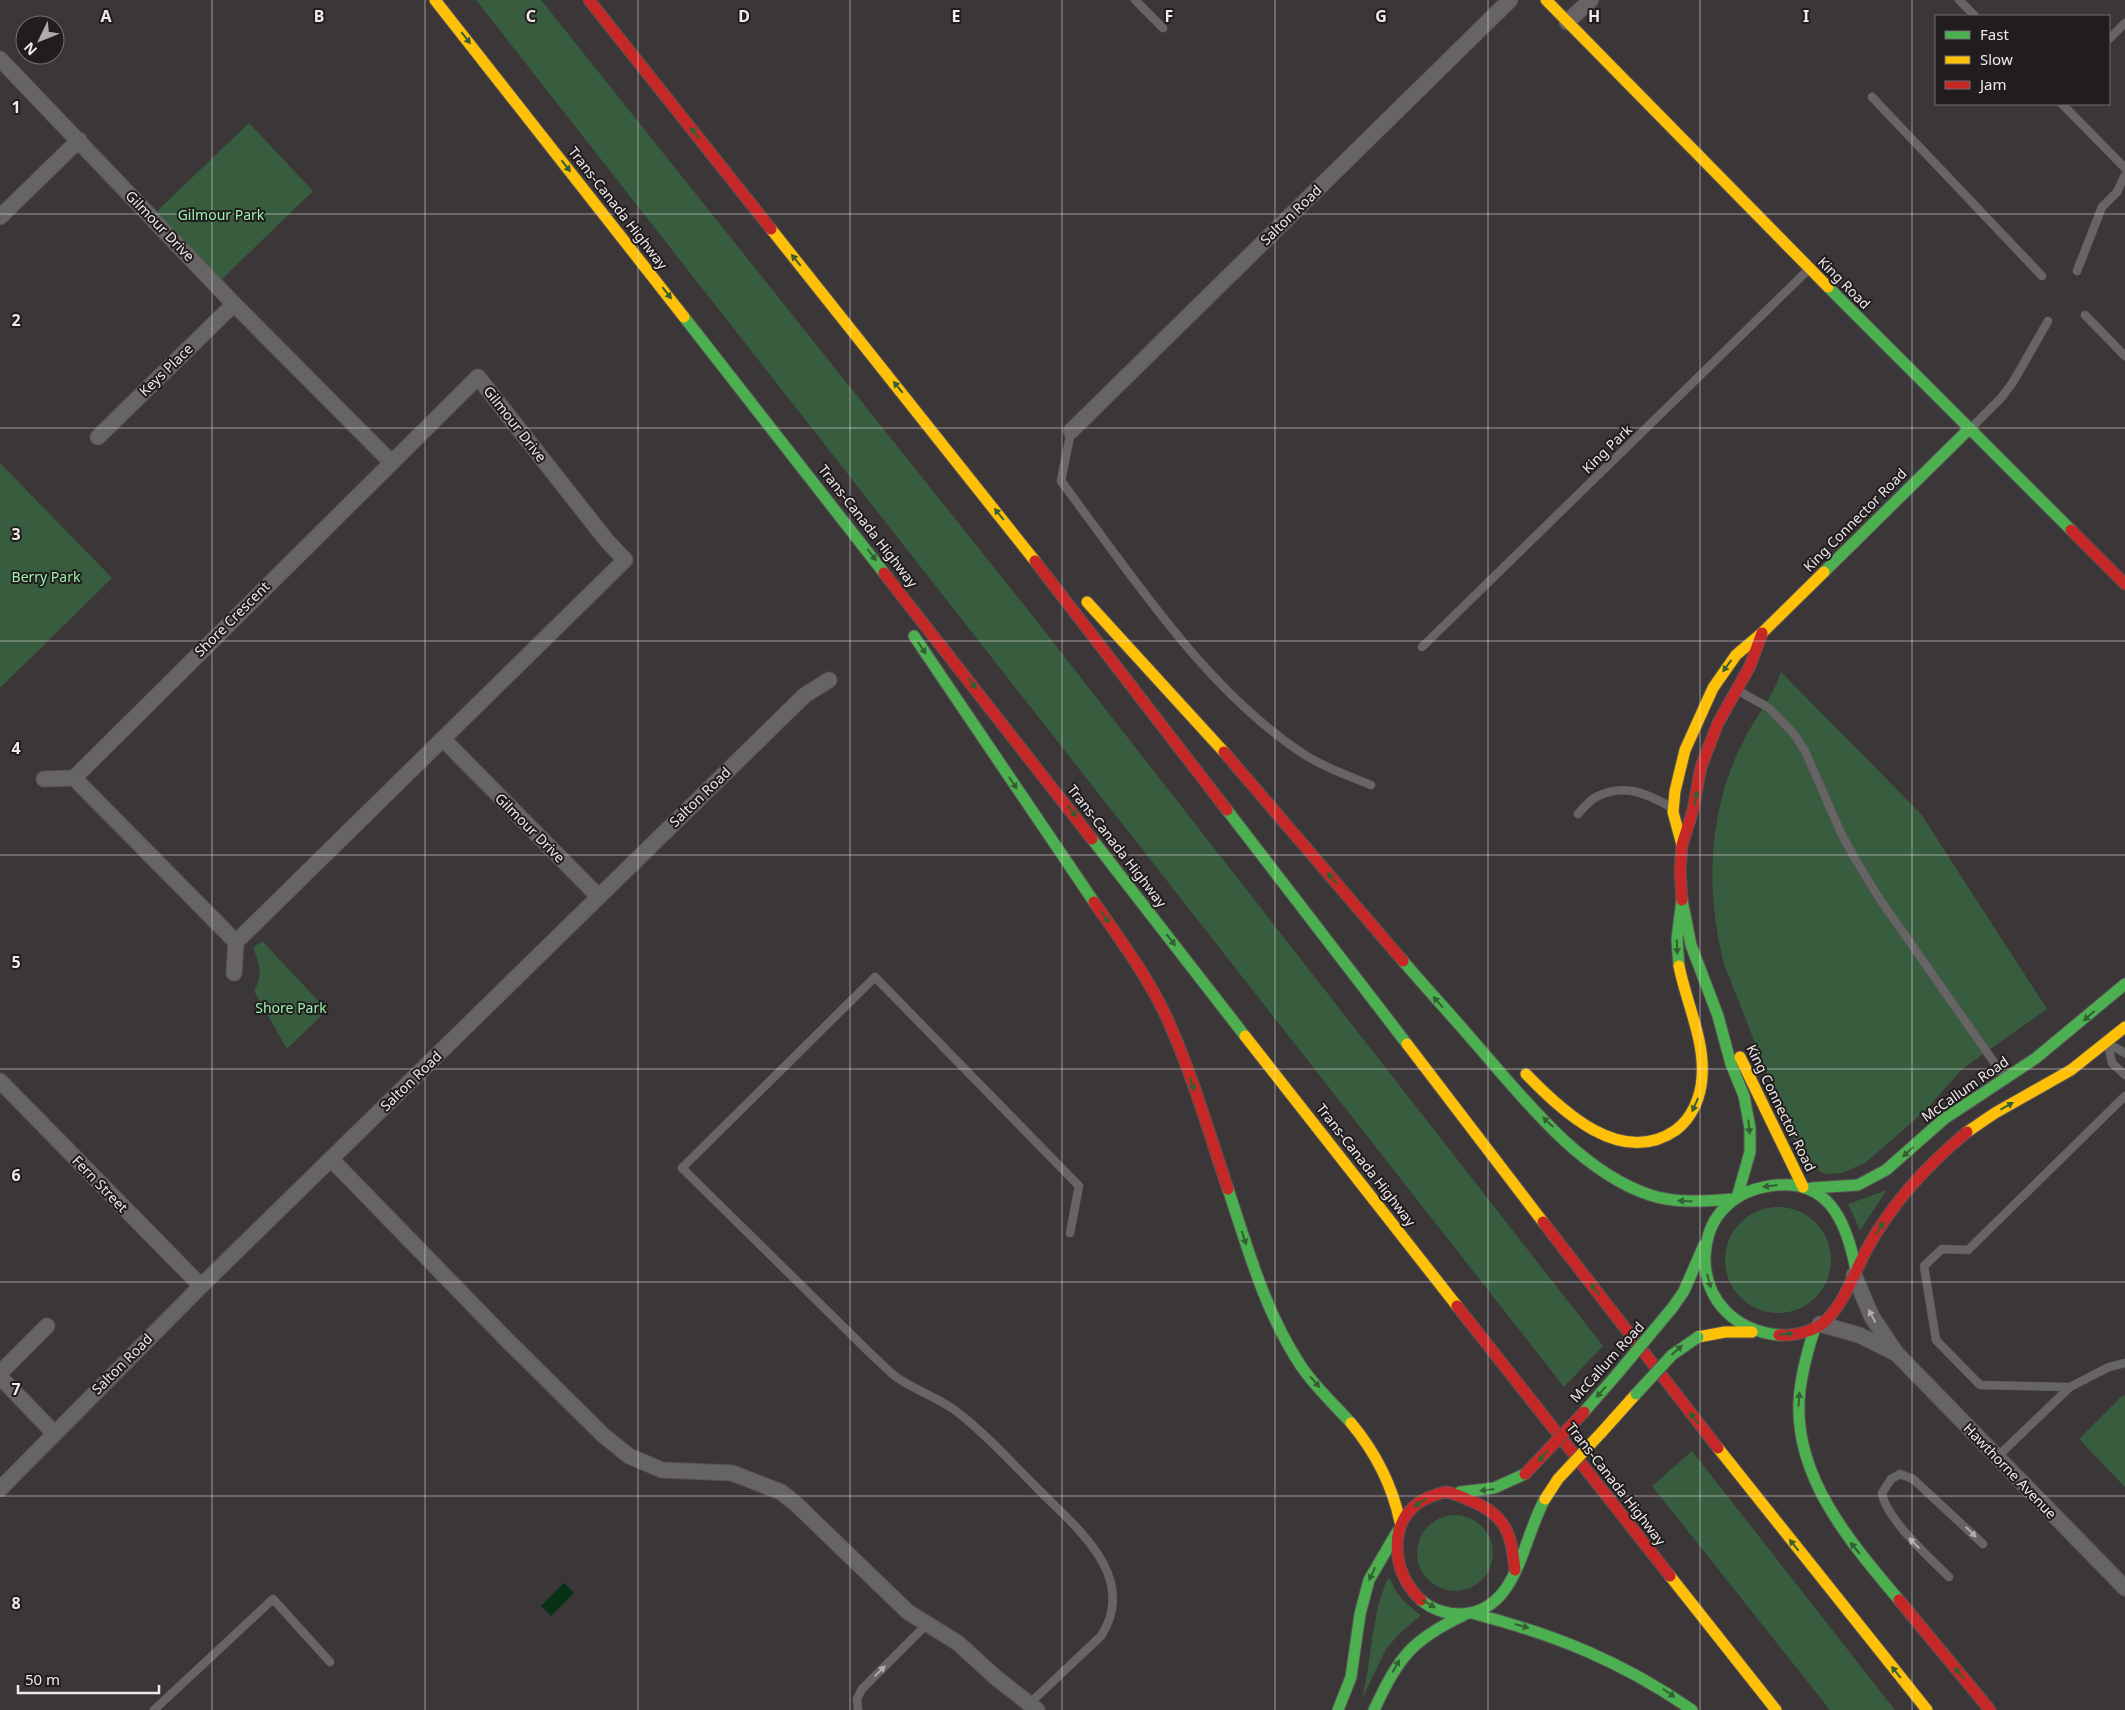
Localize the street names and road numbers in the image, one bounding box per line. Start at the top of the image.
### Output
street label: Trans-Canada Highway [564,142,673,274]
street label: Salton Road [1256,180,1326,249]
street label: Gilmour Drive [122,186,199,265]
street label: King Road [1814,252,1875,313]
street label: Keys Place [134,339,197,400]
street label: Gilmour Drive [480,382,551,466]
street label: King Park [1577,420,1636,477]
street label: Trans-Canada Highway [814,460,923,592]
street label: King Connector Road [1799,464,1911,576]
street label: Shore Crescent [190,577,273,660]
street label: Salton Road [665,762,735,831]
street label: Trans-Canada Highway [1063,780,1172,912]
street label: Gilmour Drive [491,789,570,867]
street label: King Connector Road [1742,1041,1820,1174]
street label: Salton Road [376,1046,446,1115]
street label: McCallum Road [1917,1051,2012,1126]
street label: Trans-Canada Highway [1312,1099,1421,1231]
street label: Fern Street [68,1151,132,1216]
street label: McCallum Road [1565,1317,1648,1406]
street label: Salton Road [87,1329,156,1398]
street label: Trans-Canada Highway [1562,1418,1671,1550]
street label: Hawthorne Avenue [1960,1419,2061,1523]

